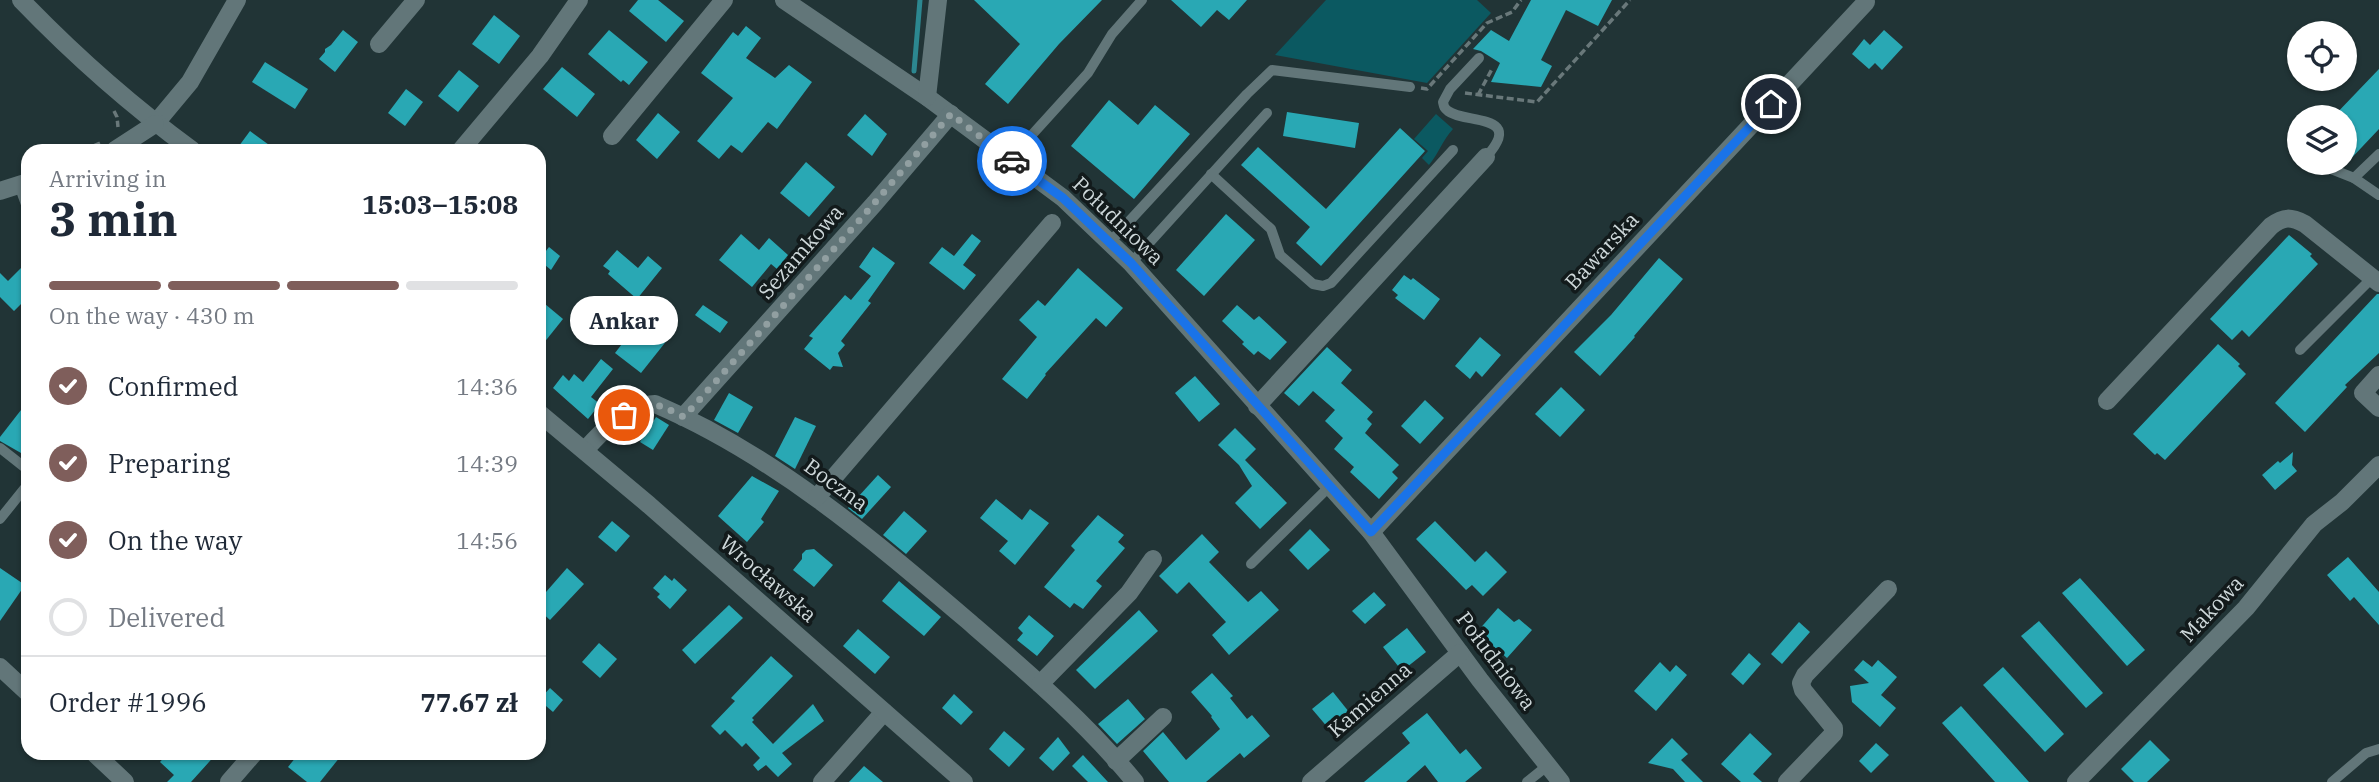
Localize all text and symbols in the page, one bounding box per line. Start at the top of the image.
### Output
map controls [2287,21,2357,175]
button: locate [2287,21,2357,91]
pin [1741,74,1801,134]
icon: home [1752,85,1790,123]
button: layers [2287,105,2357,175]
courier [977,126,1047,196]
icon: car [993,142,1031,180]
text: Arriving in [49,163,166,193]
street label: Południowa [1067,170,1170,271]
text: 15:03–15:08 [362,187,518,221]
text: 3 min [49,189,178,249]
street label: Sezamkowa [751,198,849,305]
street label: Bawarska [1558,206,1644,295]
callout: Ankar [570,296,678,345]
text: On the way · 430 m [49,300,255,330]
text: Ankar [589,305,659,335]
icon: check [49,367,87,405]
text: Confirmed [108,369,239,403]
text: 14:36 [456,371,518,401]
pin [594,385,654,445]
icon: bag [605,396,643,434]
icon: check [49,444,87,482]
text: Preparing [108,446,230,480]
text: 14:39 [456,448,518,478]
street label: Boczna [799,452,874,517]
icon: check [49,521,87,559]
text: On the way [108,523,242,557]
text: 14:56 [456,525,518,555]
street label: Wrocławska [714,528,823,628]
street label: Makowa [2173,569,2249,648]
text: Delivered [108,600,225,634]
street label: Południowa [1451,606,1543,715]
street label: Kamienna [1322,655,1417,743]
text: Order #1996 [49,685,207,719]
text: 77.67 zł [420,685,518,719]

